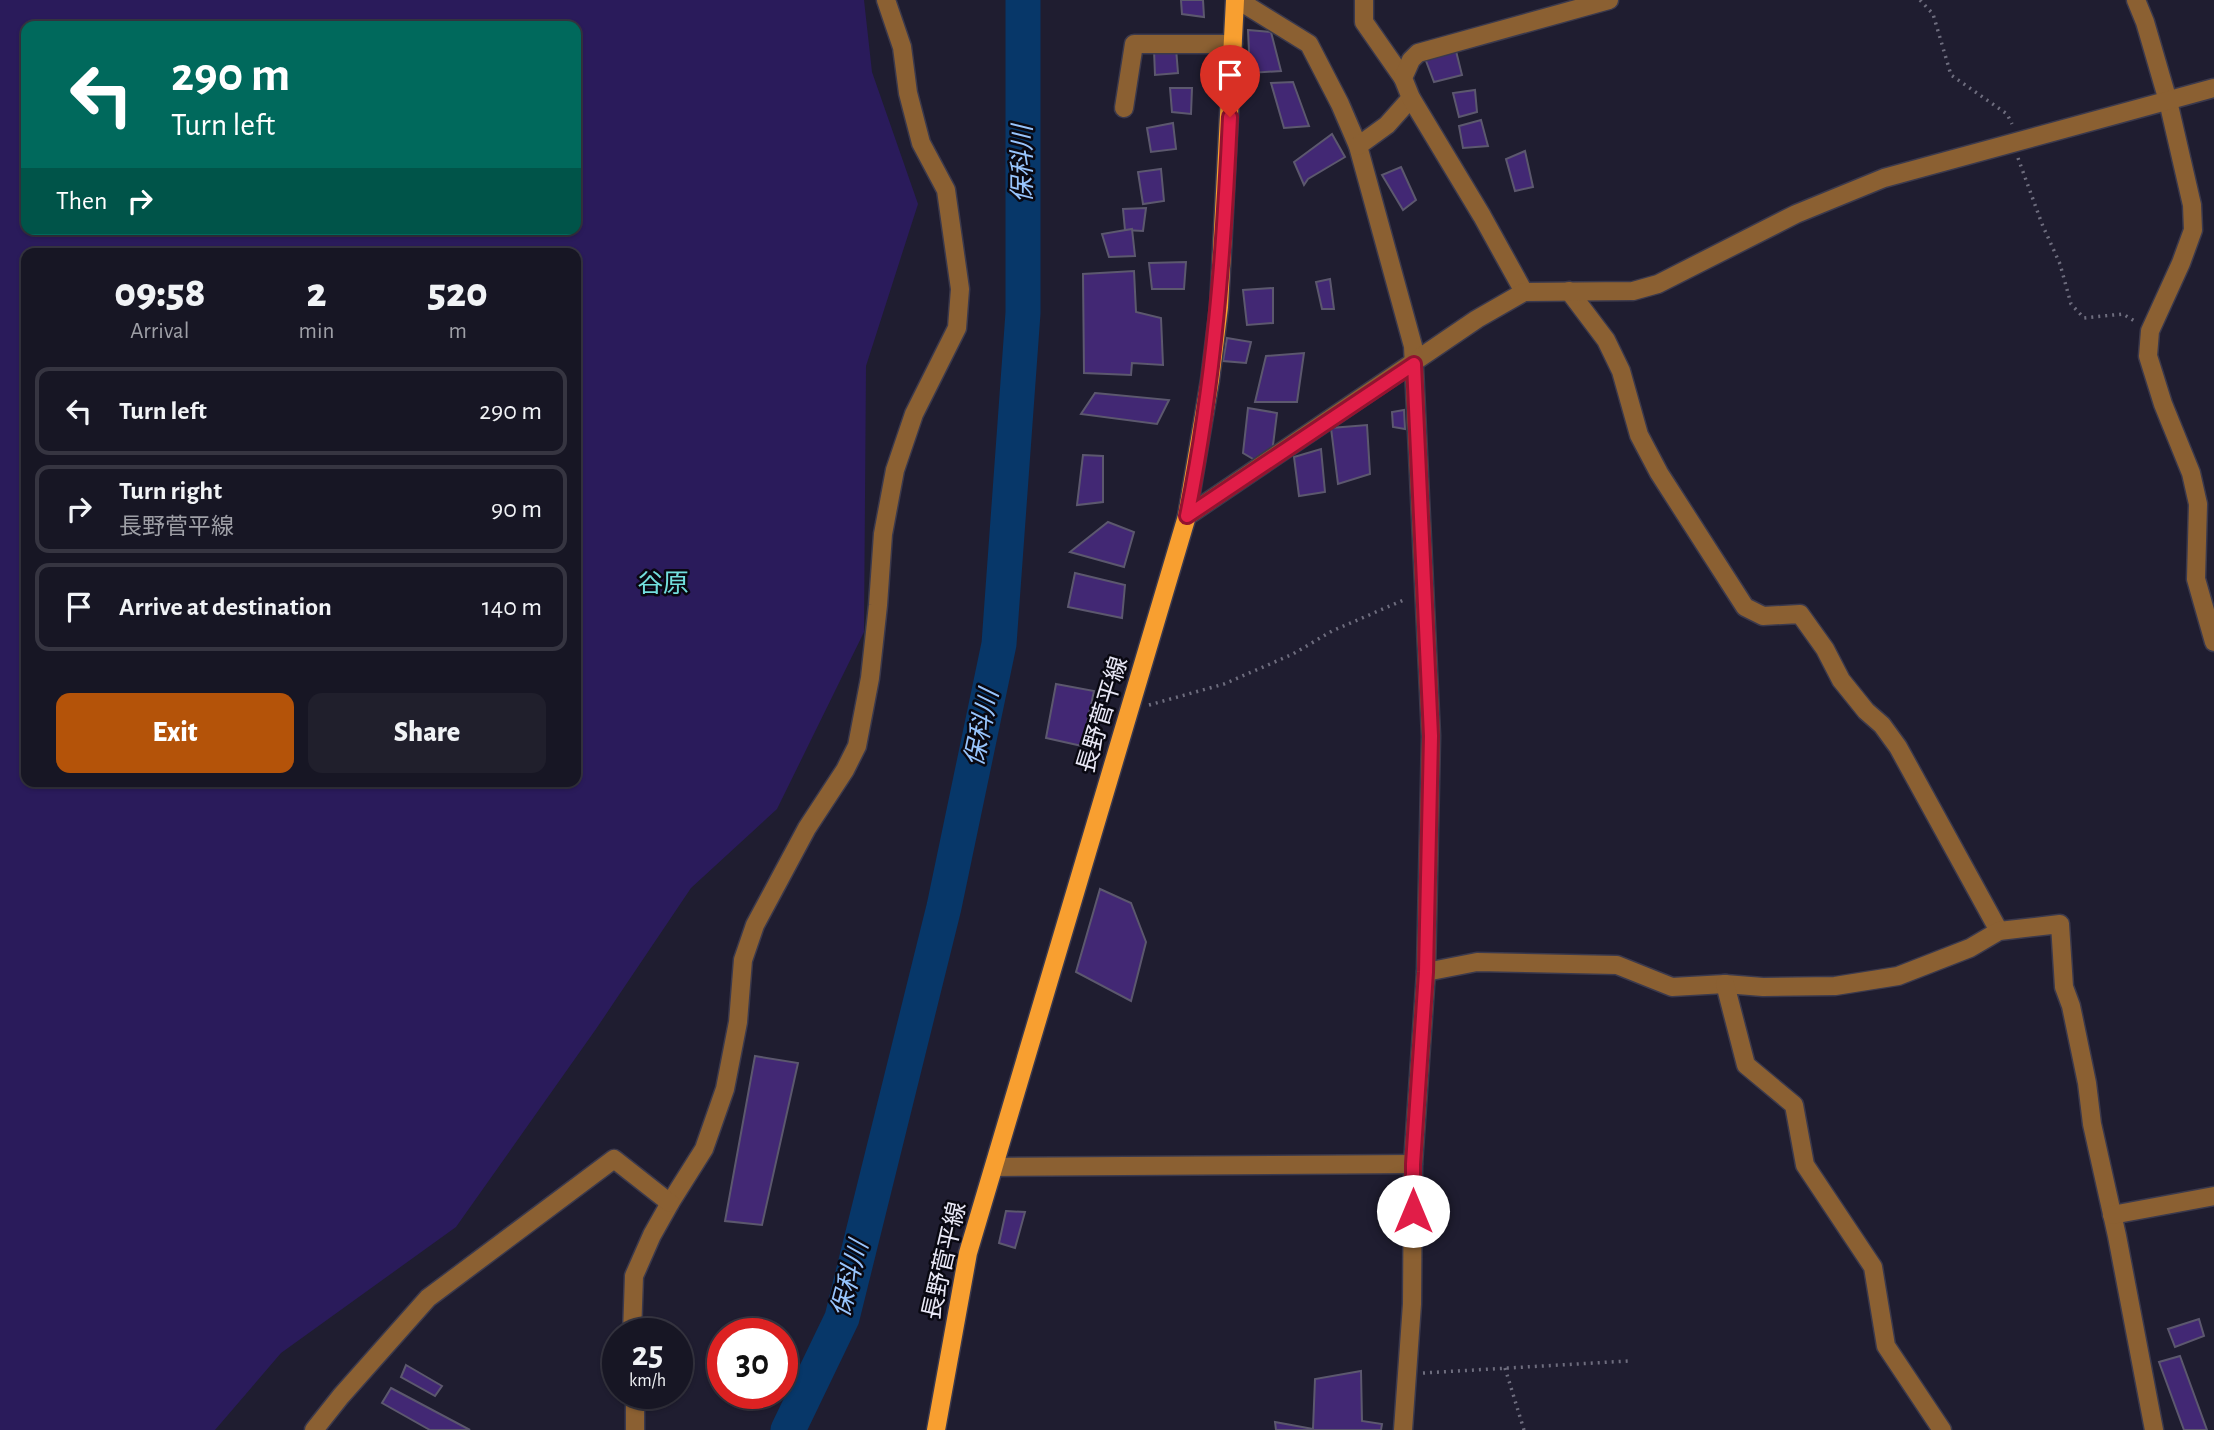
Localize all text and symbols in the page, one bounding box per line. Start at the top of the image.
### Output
pin [1200,45,1260,117]
icon: left [56,49,147,140]
text: 290 m [171,51,290,100]
icon: arrive [1211,56,1249,94]
text: Turn left [171,109,275,141]
water label: 保科川 [1009,122,1036,203]
icon: right [121,182,159,220]
text: Then [56,188,107,214]
text: 09:58 [114,272,205,314]
text: 2 [306,272,327,314]
text: 520 [428,272,488,314]
text: Arrival [130,320,189,343]
text: min [299,320,334,343]
text: m [449,320,467,343]
icon: left [60,392,98,430]
text: Turn left [119,398,207,424]
text: 290 m [479,398,542,424]
text: Turn right [119,478,222,504]
icon: right [60,490,98,528]
text: 90 m [491,496,542,522]
text: 長野菅平線 [119,516,234,539]
district label: 谷原 [637,570,689,597]
icon: arrive [60,588,98,626]
text: Arrive at destination [119,594,332,620]
text: 140 m [482,594,542,620]
street label: 長野菅平線 [1072,654,1132,776]
water label: 保科川 [960,684,1003,769]
button: Exit [56,693,294,773]
button: Share [308,693,546,773]
position arrow [1376,1174,1450,1248]
street label: 長野菅平線 [918,1199,970,1322]
water label: 保科川 [826,1235,873,1320]
speed limit sign: 30 [707,1318,798,1409]
text: 25 [632,1337,663,1372]
text: km/h [629,1372,666,1390]

